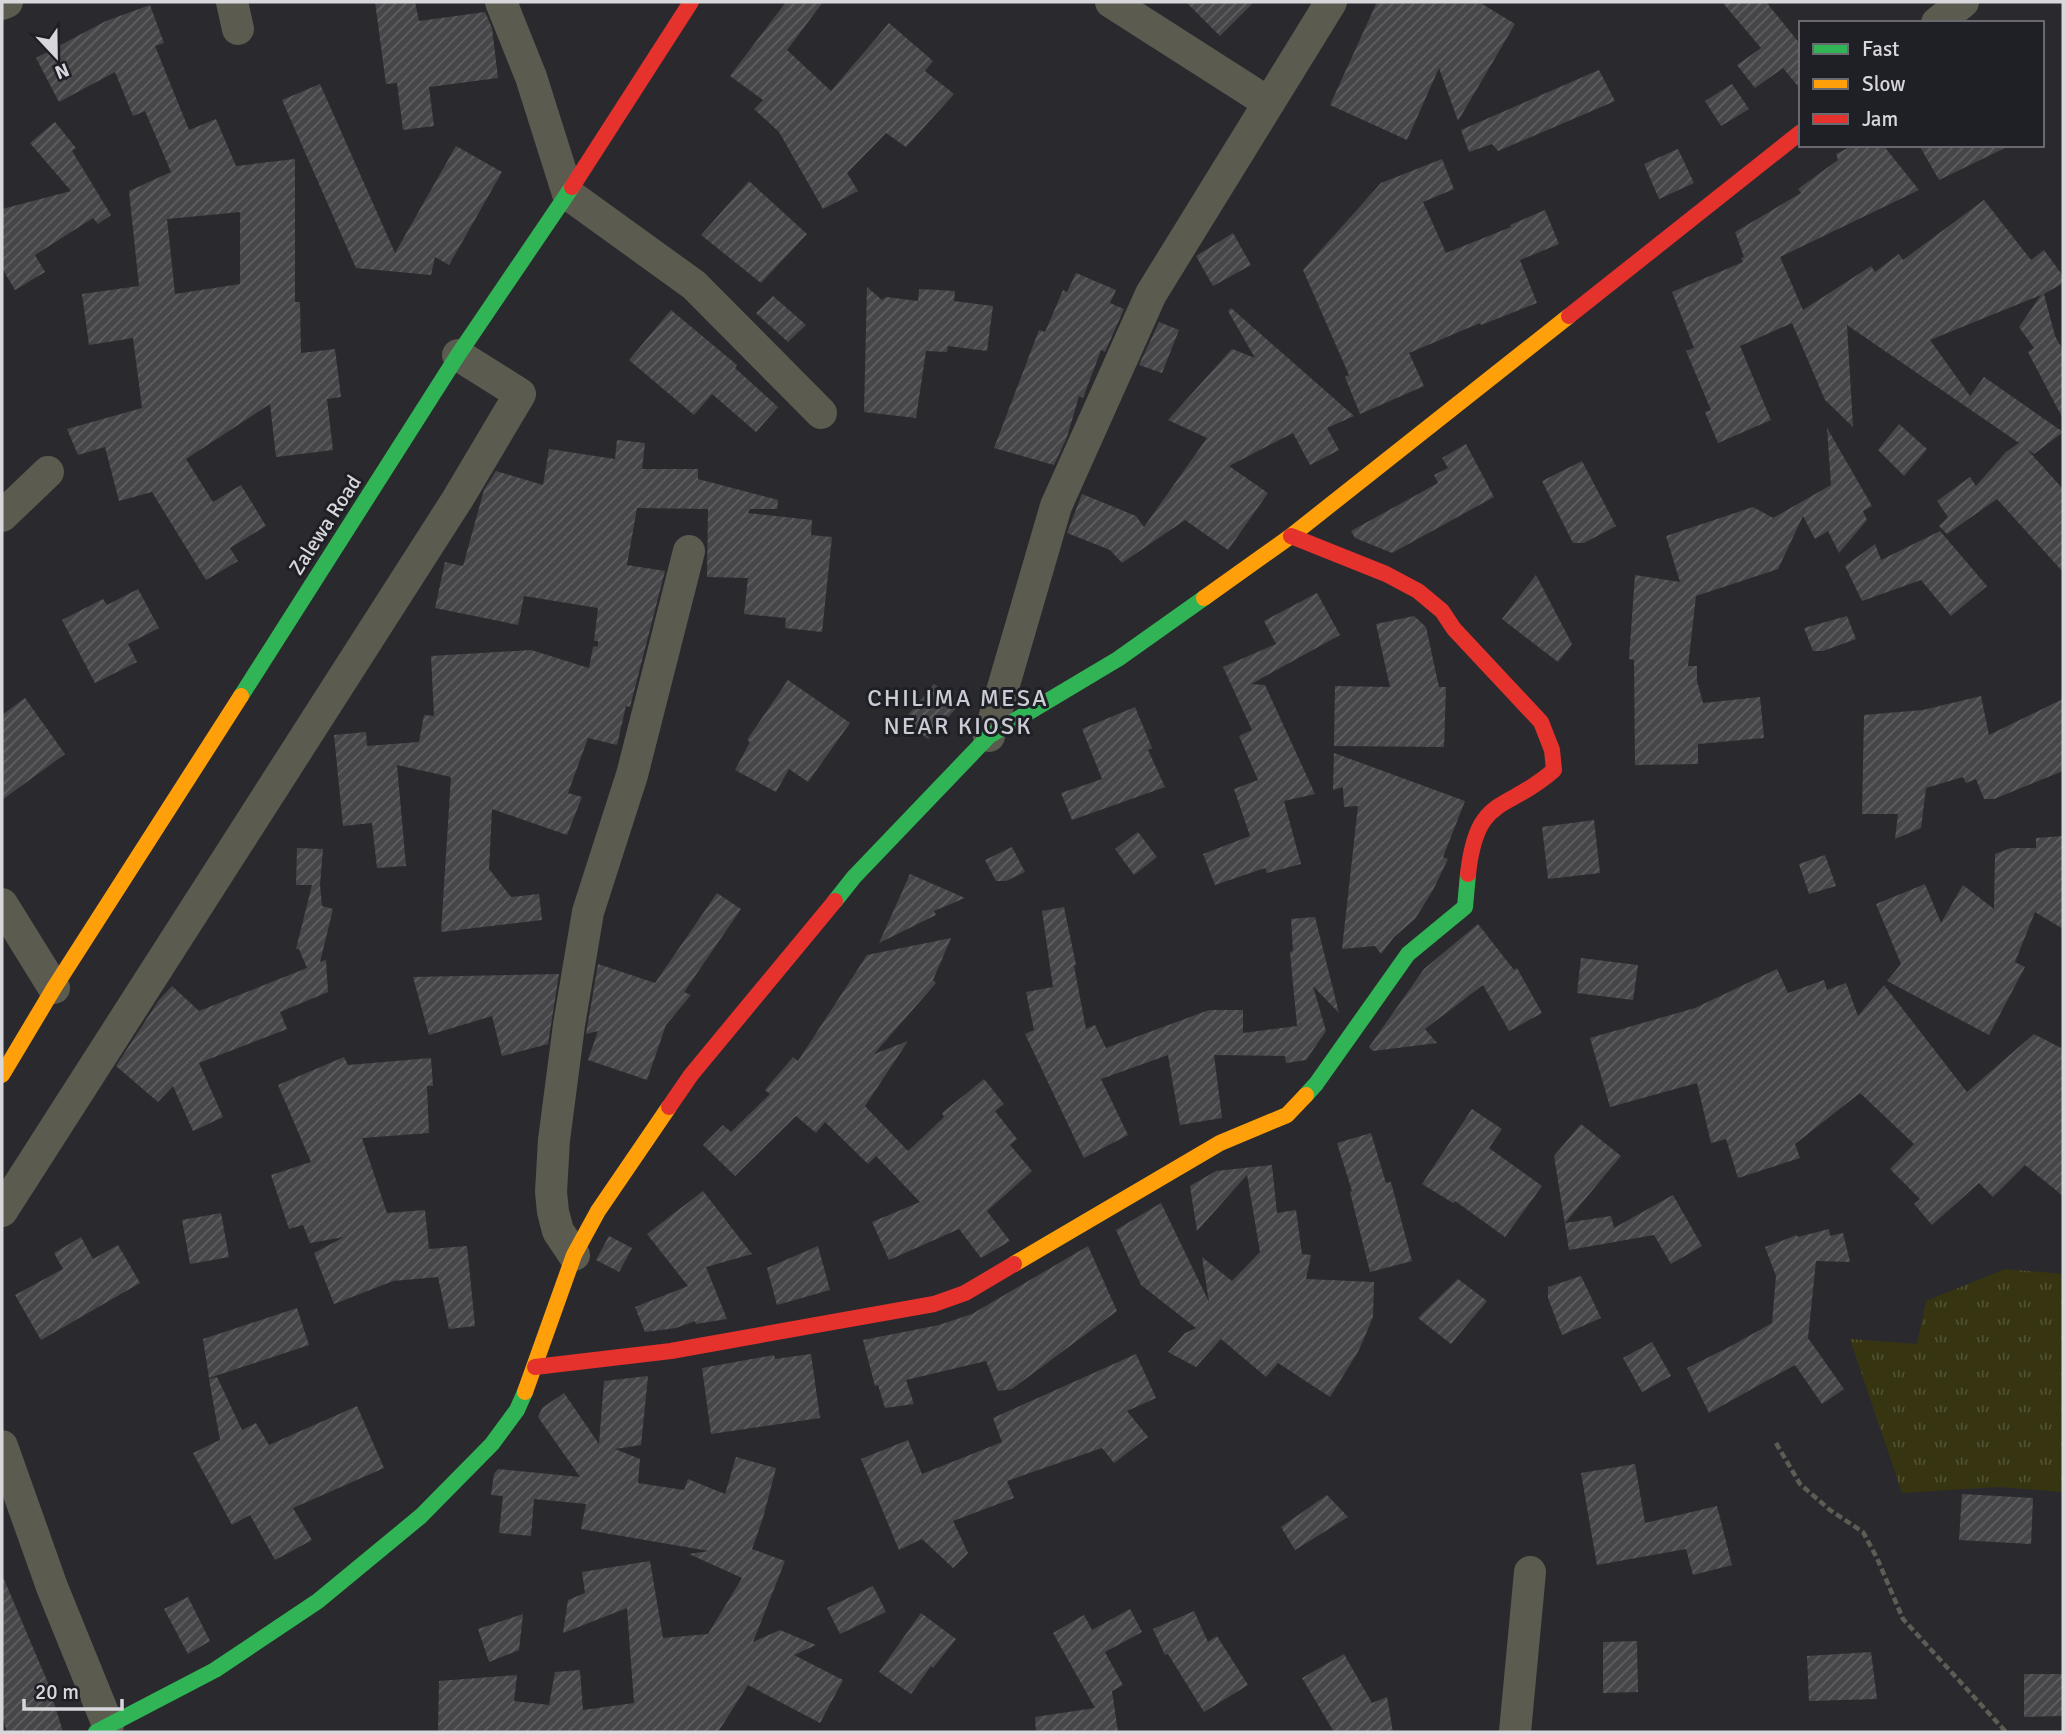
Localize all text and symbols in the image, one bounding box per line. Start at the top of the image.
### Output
north arrow [21,21,91,91]
legend [1799,21,2044,147]
text: Fast [1862,36,1899,62]
text: N [51,57,73,84]
text: Slow [1862,71,1906,97]
text: Jam [1862,106,1898,132]
street label: Zalewa Road [283,470,367,580]
district label: CHILIMA MESA NEAR KIOSK [867,683,1049,741]
scale bar [24,1668,122,1712]
text: 20 m [35,1679,79,1705]

